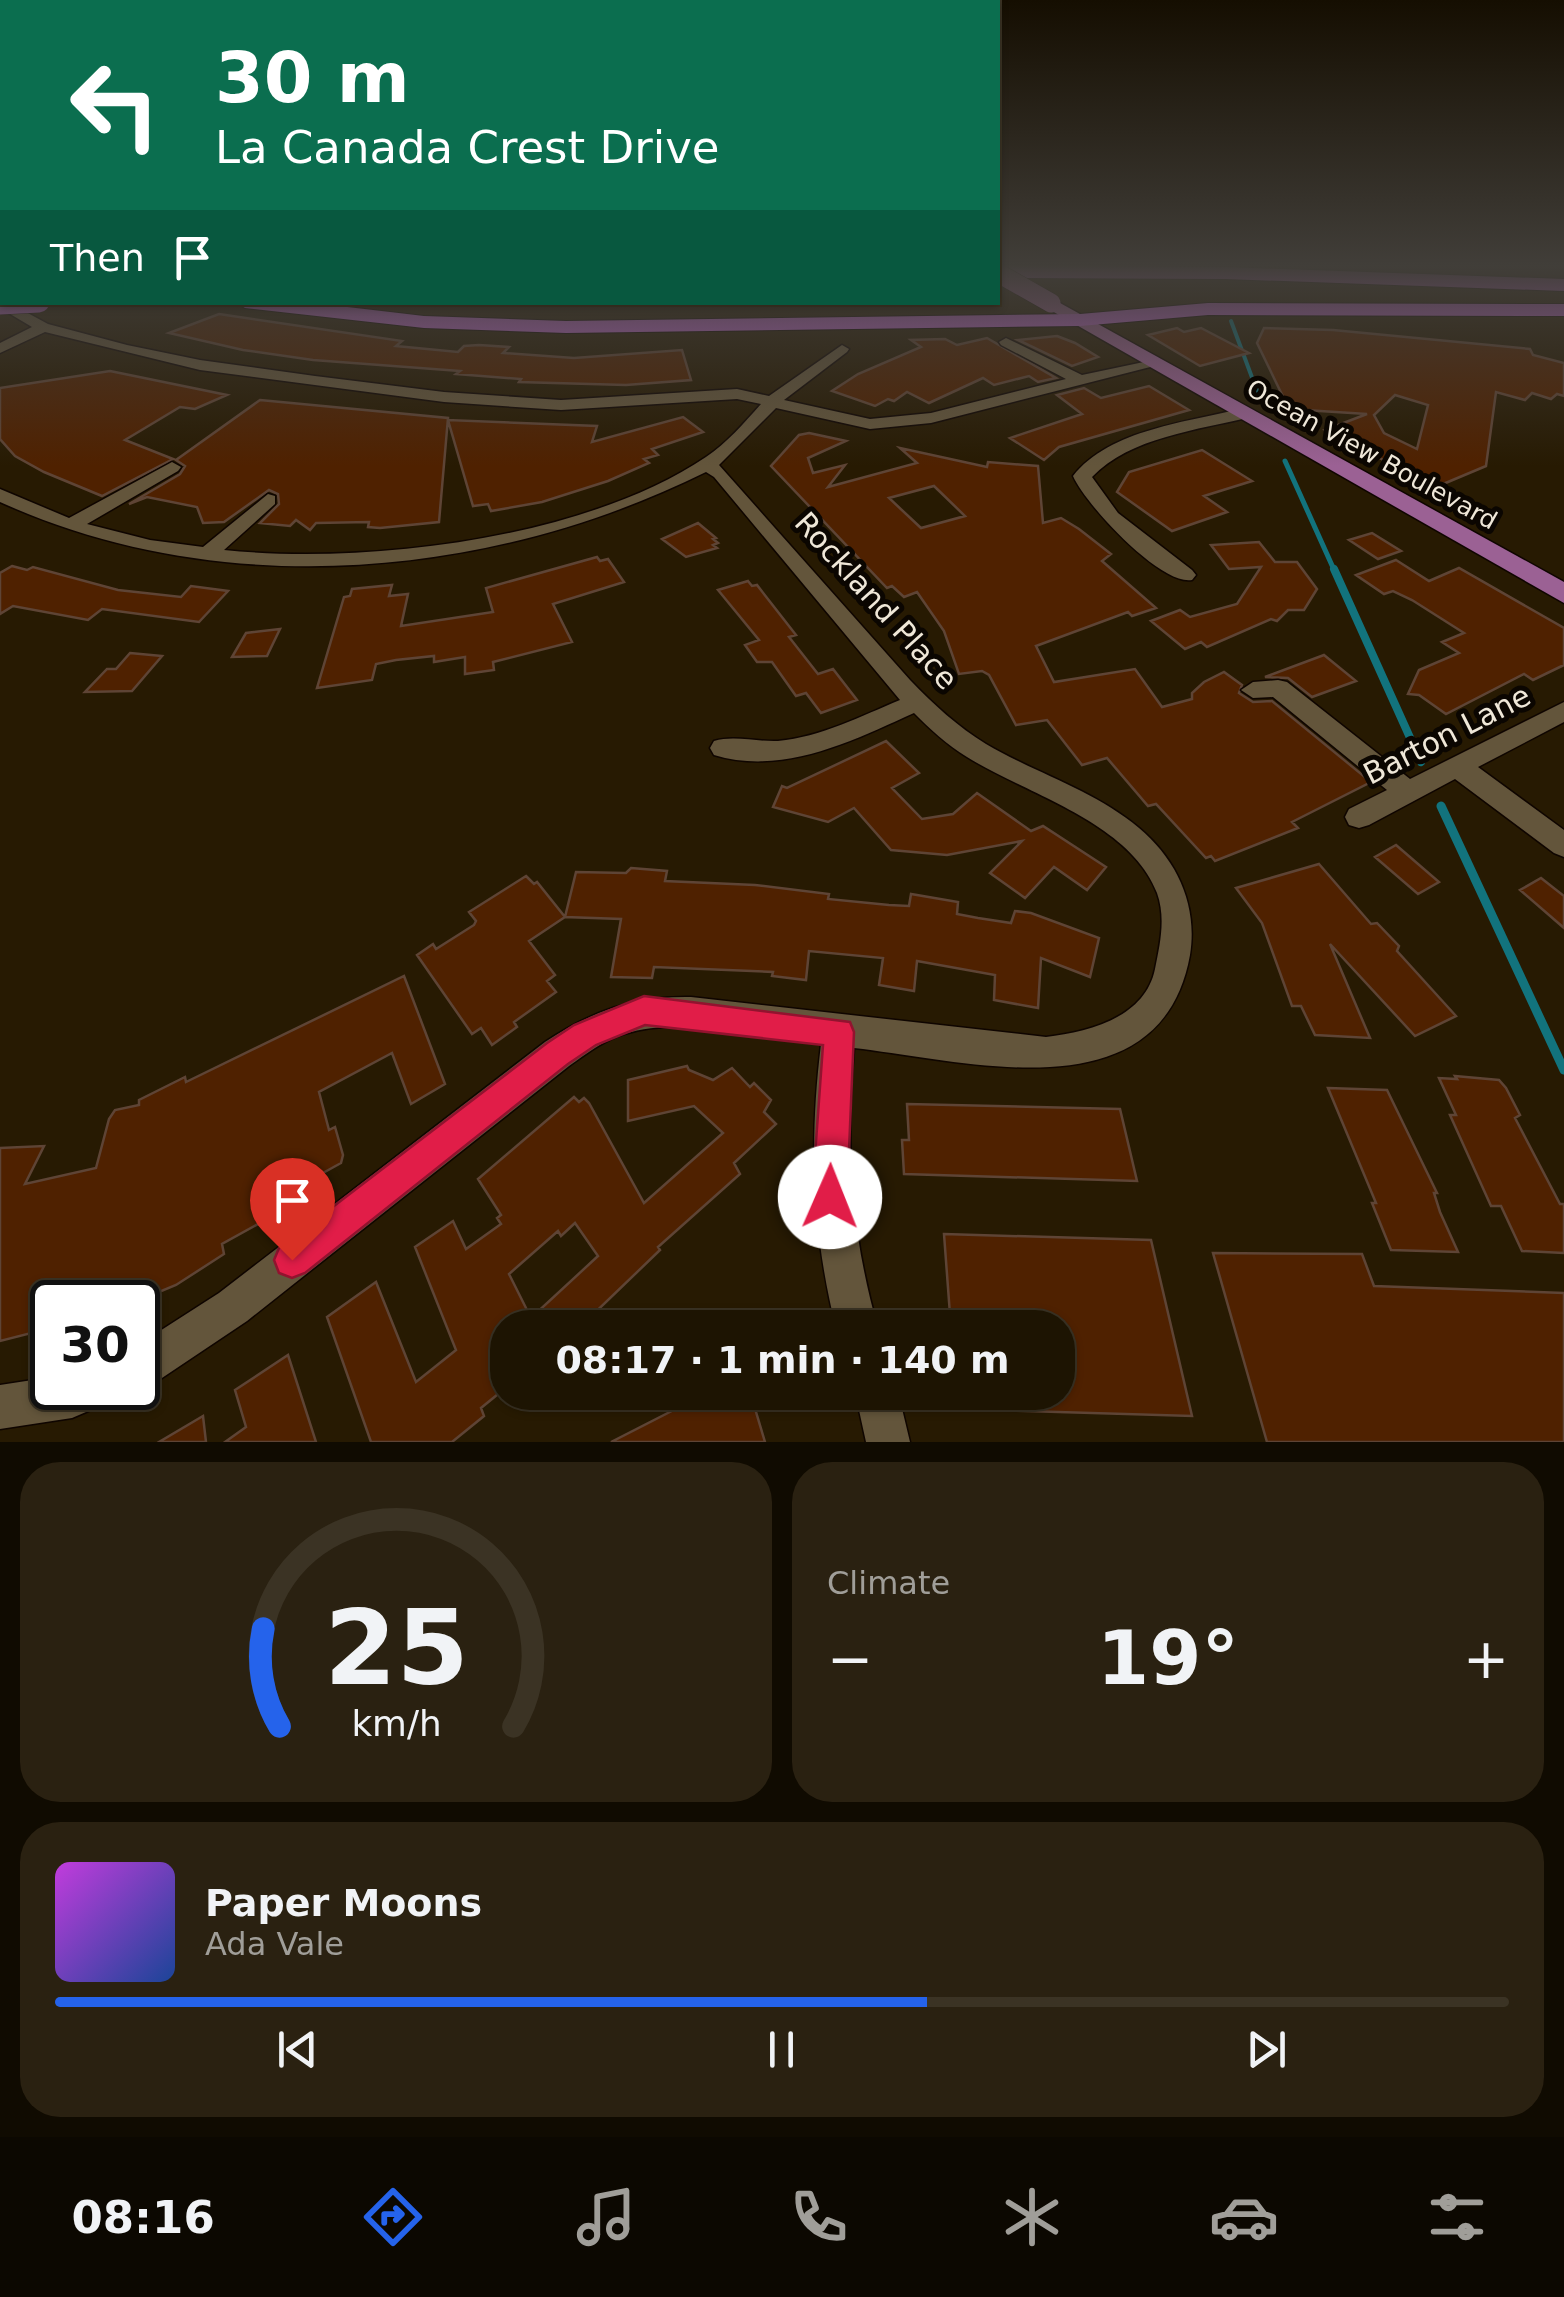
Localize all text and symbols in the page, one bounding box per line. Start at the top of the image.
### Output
text: 30 m [215,37,410,119]
icon: left [50,40,180,170]
text: La Canada Crest Drive [215,121,719,174]
icon: arrive [165,230,220,285]
text: Then [50,236,145,280]
street label: Ocean View Boulevard [1242,373,1502,535]
street label: Rockland Place [788,505,965,696]
street label: Barton Lane [1358,678,1536,792]
position arrow [778,1145,882,1249]
pin [250,1158,335,1261]
icon: arrive [265,1173,320,1228]
speed limit sign: 30 [30,1280,160,1410]
text: 08:17 · 1 min · 140 m [555,1338,1010,1382]
text: Climate [827,1564,950,1602]
text: 25 [324,1587,468,1709]
text: 19° [1097,1614,1239,1702]
text: − [827,1627,873,1691]
text: + [1463,1627,1509,1691]
text: km/h [351,1703,441,1744]
text: Paper Moons [205,1881,482,1925]
text: Ada Vale [205,1925,344,1963]
icon: previous [270,2022,325,2077]
icon: pause [754,2022,809,2077]
icon: next [1239,2022,1294,2077]
icon: directions [358,2182,428,2252]
icon: music [571,2182,641,2252]
icon: phone [784,2182,854,2252]
icon: climate [997,2182,1067,2252]
icon: car [1209,2182,1279,2252]
icon: filters [1422,2182,1492,2252]
text: 08:16 [71,2191,215,2244]

